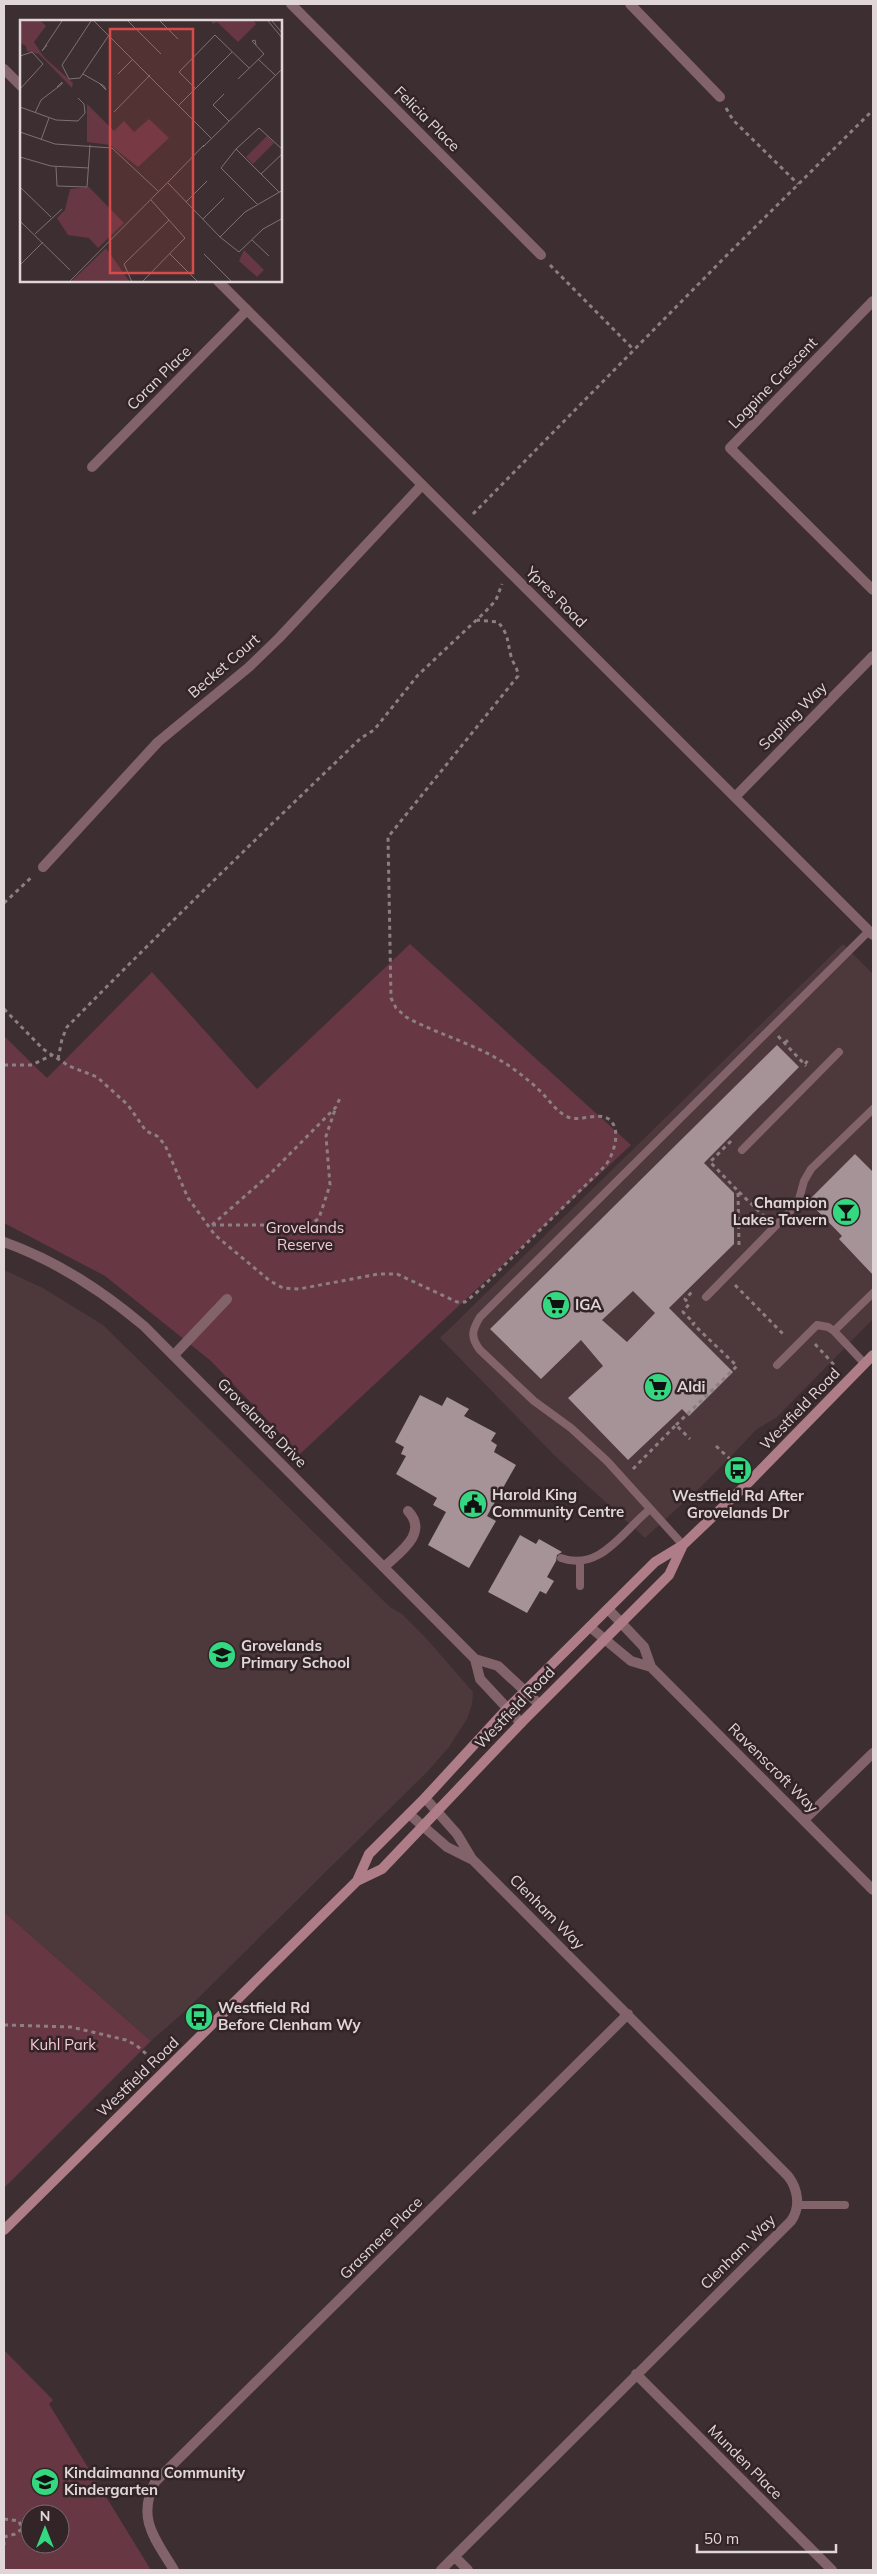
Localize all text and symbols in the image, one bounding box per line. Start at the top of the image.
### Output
inset map [20,20,282,282]
street label: Felicia Place [391,82,464,155]
street label: Logpine Crescent [724,333,821,432]
street label: Coran Place [123,342,195,414]
street label: Ypres Road [521,561,591,631]
street label: Becket Court [184,629,263,702]
street label: Sapling Way [754,677,831,754]
place label: Champion Lakes Tavern [733,1193,827,1229]
bar icon: Champion Lakes Tavern [831,1197,861,1227]
park label: Grovelands Reserve [266,1218,344,1254]
supermarket icon: IGA [541,1290,571,1320]
place label: IGA [575,1295,602,1314]
street label: Westfield Road [756,1364,844,1454]
supermarket icon: Aldi [643,1372,673,1402]
street label: Grovelands Drive [214,1374,311,1471]
place label: Aldi [677,1377,705,1396]
bus stop icon: Westfield Rd After Grovelands Dr [723,1455,753,1485]
place label: Harold King Community Centre [492,1485,624,1521]
place label: Westfield Rd After Grovelands Dr [672,1486,804,1522]
public building icon: Harold King Community Centre [458,1489,488,1519]
place label: Grovelands Primary School [241,1636,350,1672]
school or university icon: Grovelands Primary School [207,1640,237,1670]
street label: Westfield Road [471,1663,559,1753]
street label: Ravenscroft Way [724,1719,822,1817]
street label: Clenham Way [506,1870,589,1953]
place label: Westfield Rd Before Clenham Wy [218,1998,362,2034]
bus stop icon: Westfield Rd Before Clenham Wy [184,2002,214,2032]
street label: Westfield Road [93,2033,183,2121]
park label: Kuhl Park [30,2035,96,2054]
street label: Grasmere Place [335,2192,426,2283]
street label: Clenham Way [696,2210,779,2293]
street label: Munden Place [704,2420,787,2503]
place label: Kindaimanna Community Kindergarten [64,2463,246,2499]
school or university icon: Kindaimanna Community Kindergarten [30,2467,60,2497]
north arrow [20,2504,70,2554]
text: N [40,2507,50,2525]
scale bar [697,2522,836,2554]
text: 50 m [704,2529,739,2548]

